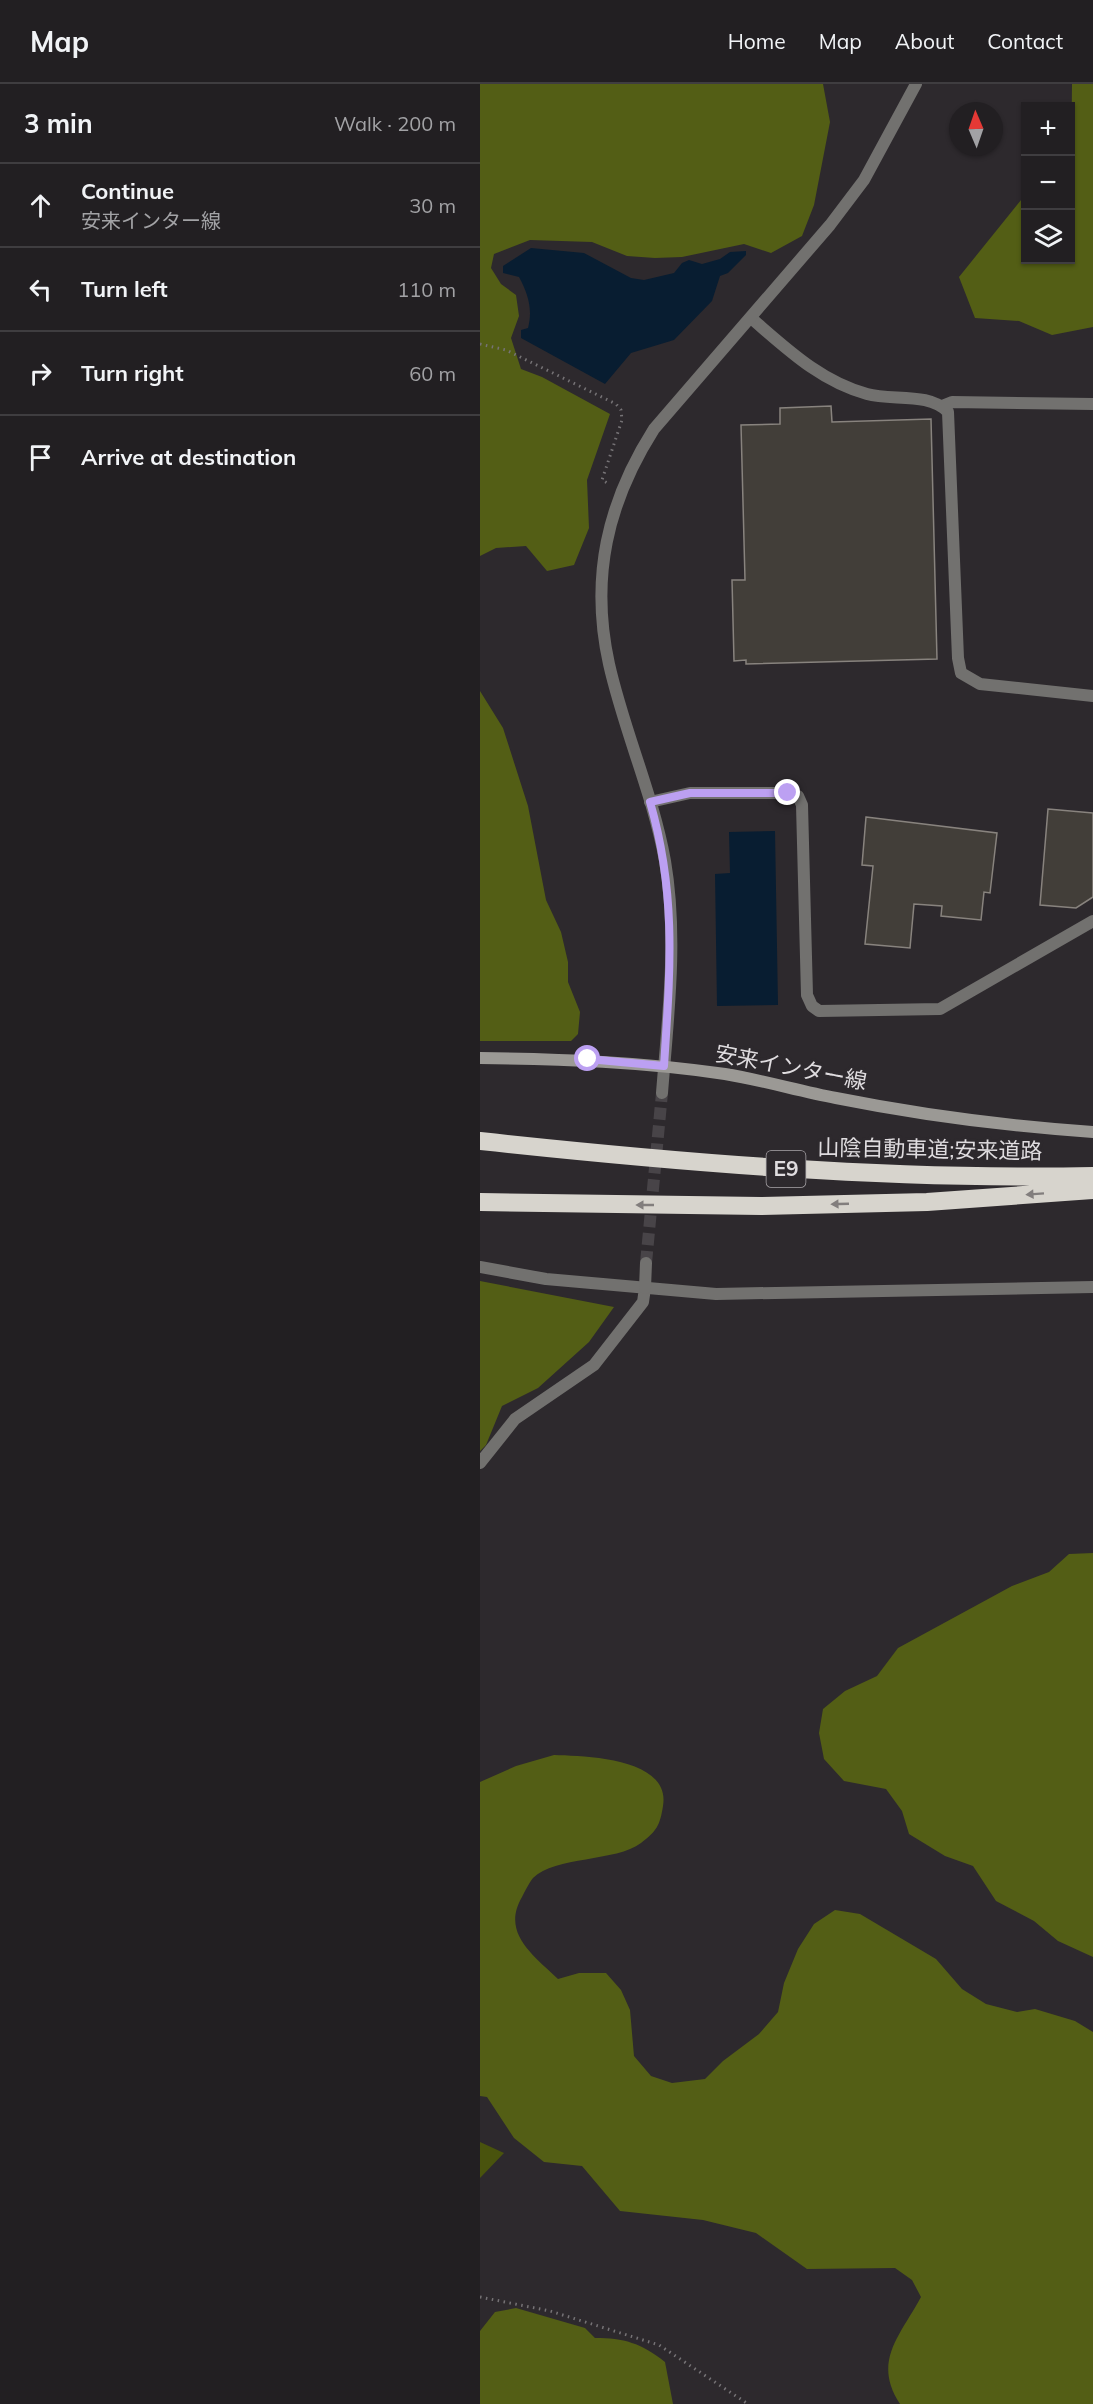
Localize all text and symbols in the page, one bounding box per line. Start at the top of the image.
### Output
text: Map [30,24,89,59]
text: Home [728,28,786,54]
text: Map [819,28,862,54]
text: About [895,28,954,54]
text: Contact [987,28,1063,54]
north arrow [949,102,1003,156]
map controls [1021,102,1075,264]
button: + [1021,102,1075,156]
text: 3 min [24,107,93,140]
text: Walk · 200 m [334,111,456,136]
button: − [1021,156,1075,210]
text: Continue [81,177,174,205]
icon: ahead [24,189,57,222]
text: 30 m [409,193,456,218]
text: 安来インター線 [81,208,221,233]
button: layers [1021,210,1075,264]
icon: left [24,273,57,306]
text: Turn left [81,275,168,303]
text: 110 m [397,277,456,302]
icon: right [24,357,57,390]
text: Turn right [81,359,184,387]
text: 60 m [409,361,456,386]
icon: arrive [24,441,57,474]
text: Arrive at destination [81,443,296,471]
route end [774,779,800,805]
street label: 安来インター線 [713,1039,869,1095]
route start [574,1045,600,1071]
street label: 山陰自動車道;安来道路 [817,1133,1043,1165]
road number: E9 [766,1151,806,1187]
one-way arrow [1025,1189,1044,1199]
one-way arrow [830,1199,849,1209]
one-way arrow [635,1200,654,1210]

